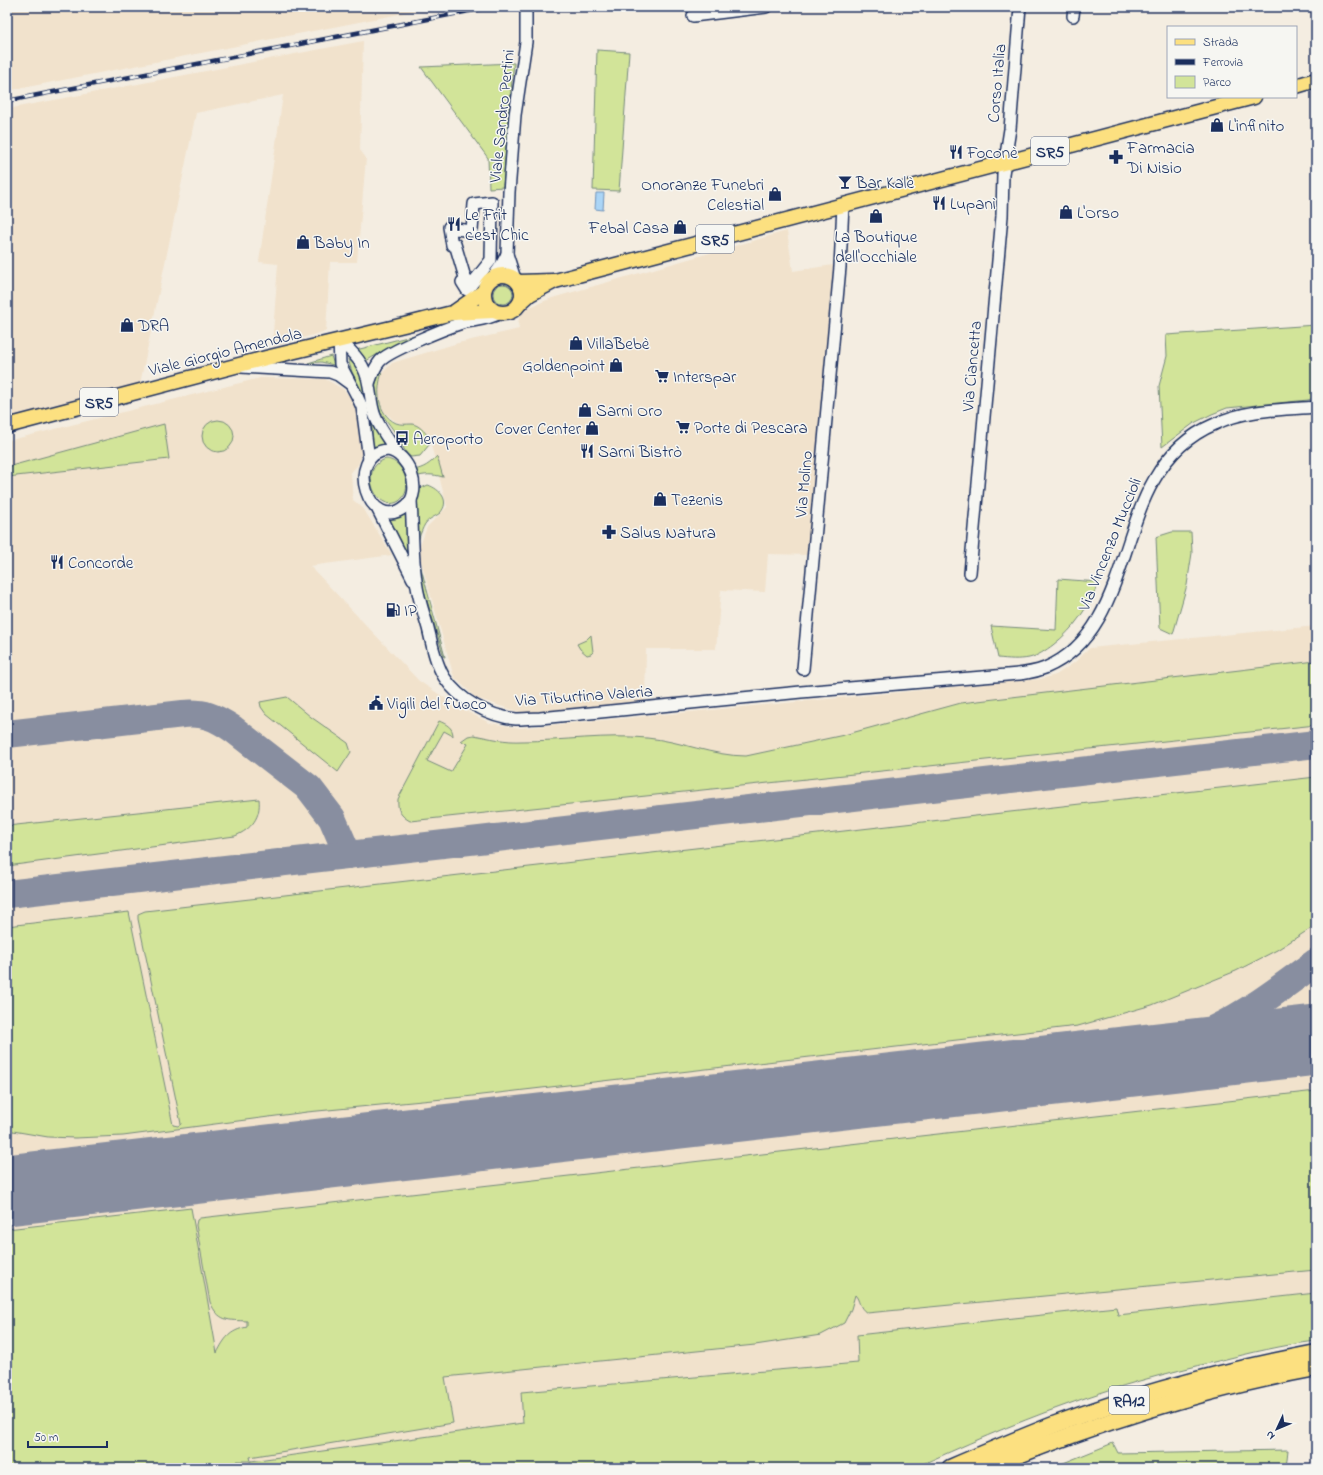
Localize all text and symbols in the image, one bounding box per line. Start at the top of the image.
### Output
legend [1167,26,1297,98]
text: Strada [1203,34,1238,52]
street label: Corso Italia [982,43,1013,124]
street label: Viale Sandro Pertini [483,48,522,185]
text: Ferrovia [1202,54,1243,72]
text: Parco [1203,74,1231,92]
place label: L'infinito [1228,114,1285,139]
shop icon: L'infinito [1209,117,1225,133]
place label: Farmacia Di Nisio [1126,136,1195,181]
road number: SR5 [1031,137,1069,165]
place label: Foconè [966,141,1018,166]
restaurant icon: Foconè [948,144,964,160]
pharmacy icon: Farmacia Di Nisio [1108,149,1124,165]
place label: Bar Kalè [855,171,914,196]
place label: Onoranze Funebri Celestial [641,173,764,218]
bar icon: Bar Kalè [837,174,853,190]
shop icon: Onoranze Funebri Celestial [767,186,783,202]
place label: Lupanì [950,192,996,217]
restaurant icon: Lupanì [931,195,947,211]
place label: L'Orso [1077,201,1119,226]
place label: Le Frit c'est Chic [465,203,529,248]
shop icon: L'Orso [1058,204,1074,220]
shop icon: La Boutique dell'Occhiale [868,208,884,224]
restaurant icon: Le Frit c'est Chic [446,216,462,232]
place label: Febal Casa [588,216,669,241]
shop icon: Febal Casa [672,219,688,235]
road number: SR5 [696,225,734,253]
place label: La Boutique dell'Occhiale [835,225,918,270]
place label: Baby In [313,231,370,257]
shop icon: Baby In [295,234,311,250]
place label: DRA [137,314,169,339]
shop icon: DRA [119,317,135,333]
street label: Via Ciancetta [956,320,989,414]
street label: Viale Giorgio Amendola [145,321,305,386]
place label: VillaBebè [586,332,650,357]
shop icon: VillaBebè [568,335,584,351]
place label: Goldenpoint [522,354,605,379]
shop icon: Goldenpoint [608,357,624,373]
place label: Interspar [673,365,737,390]
supermarket icon: Interspar [654,368,670,384]
road number: SR5 [80,388,118,416]
place label: Sarni Oro [596,399,662,424]
shop icon: Sarni Oro [577,402,593,418]
place label: Porte di Pescara [694,416,808,441]
place label: Cover Center [495,417,582,442]
supermarket icon: Porte di Pescara [675,419,691,435]
shop icon: Cover Center [584,420,600,436]
place label: Aeroporto [413,427,483,452]
bus stop icon: Aeroporto [394,430,410,446]
place label: Sarni Bistrò [598,440,682,465]
restaurant icon: Sarni Bistrò [579,443,595,459]
street label: Via Molino [789,449,820,520]
street label: Via Vincenzo Muccioli [1072,474,1149,616]
place label: Tezenis [671,488,723,513]
shop icon: Tezenis [652,491,668,507]
place label: Salus Natura [620,521,716,546]
pharmacy icon: Salus Natura [601,524,617,540]
place label: Concorde [68,551,134,576]
restaurant icon: Concorde [49,554,65,570]
place label: IP [404,599,417,624]
fuel station icon: IP [385,602,401,618]
street label: Via Tiburtina Valeria [514,679,654,714]
place label: Vigili del fuoco [386,692,487,719]
public building icon: Vigili del fuoco [368,695,384,711]
road number: RA12 [1109,1386,1149,1414]
north arrow [1257,1409,1297,1449]
scale bar [28,1423,107,1449]
text: N [1262,1427,1279,1443]
text: 50 m [34,1429,58,1447]

